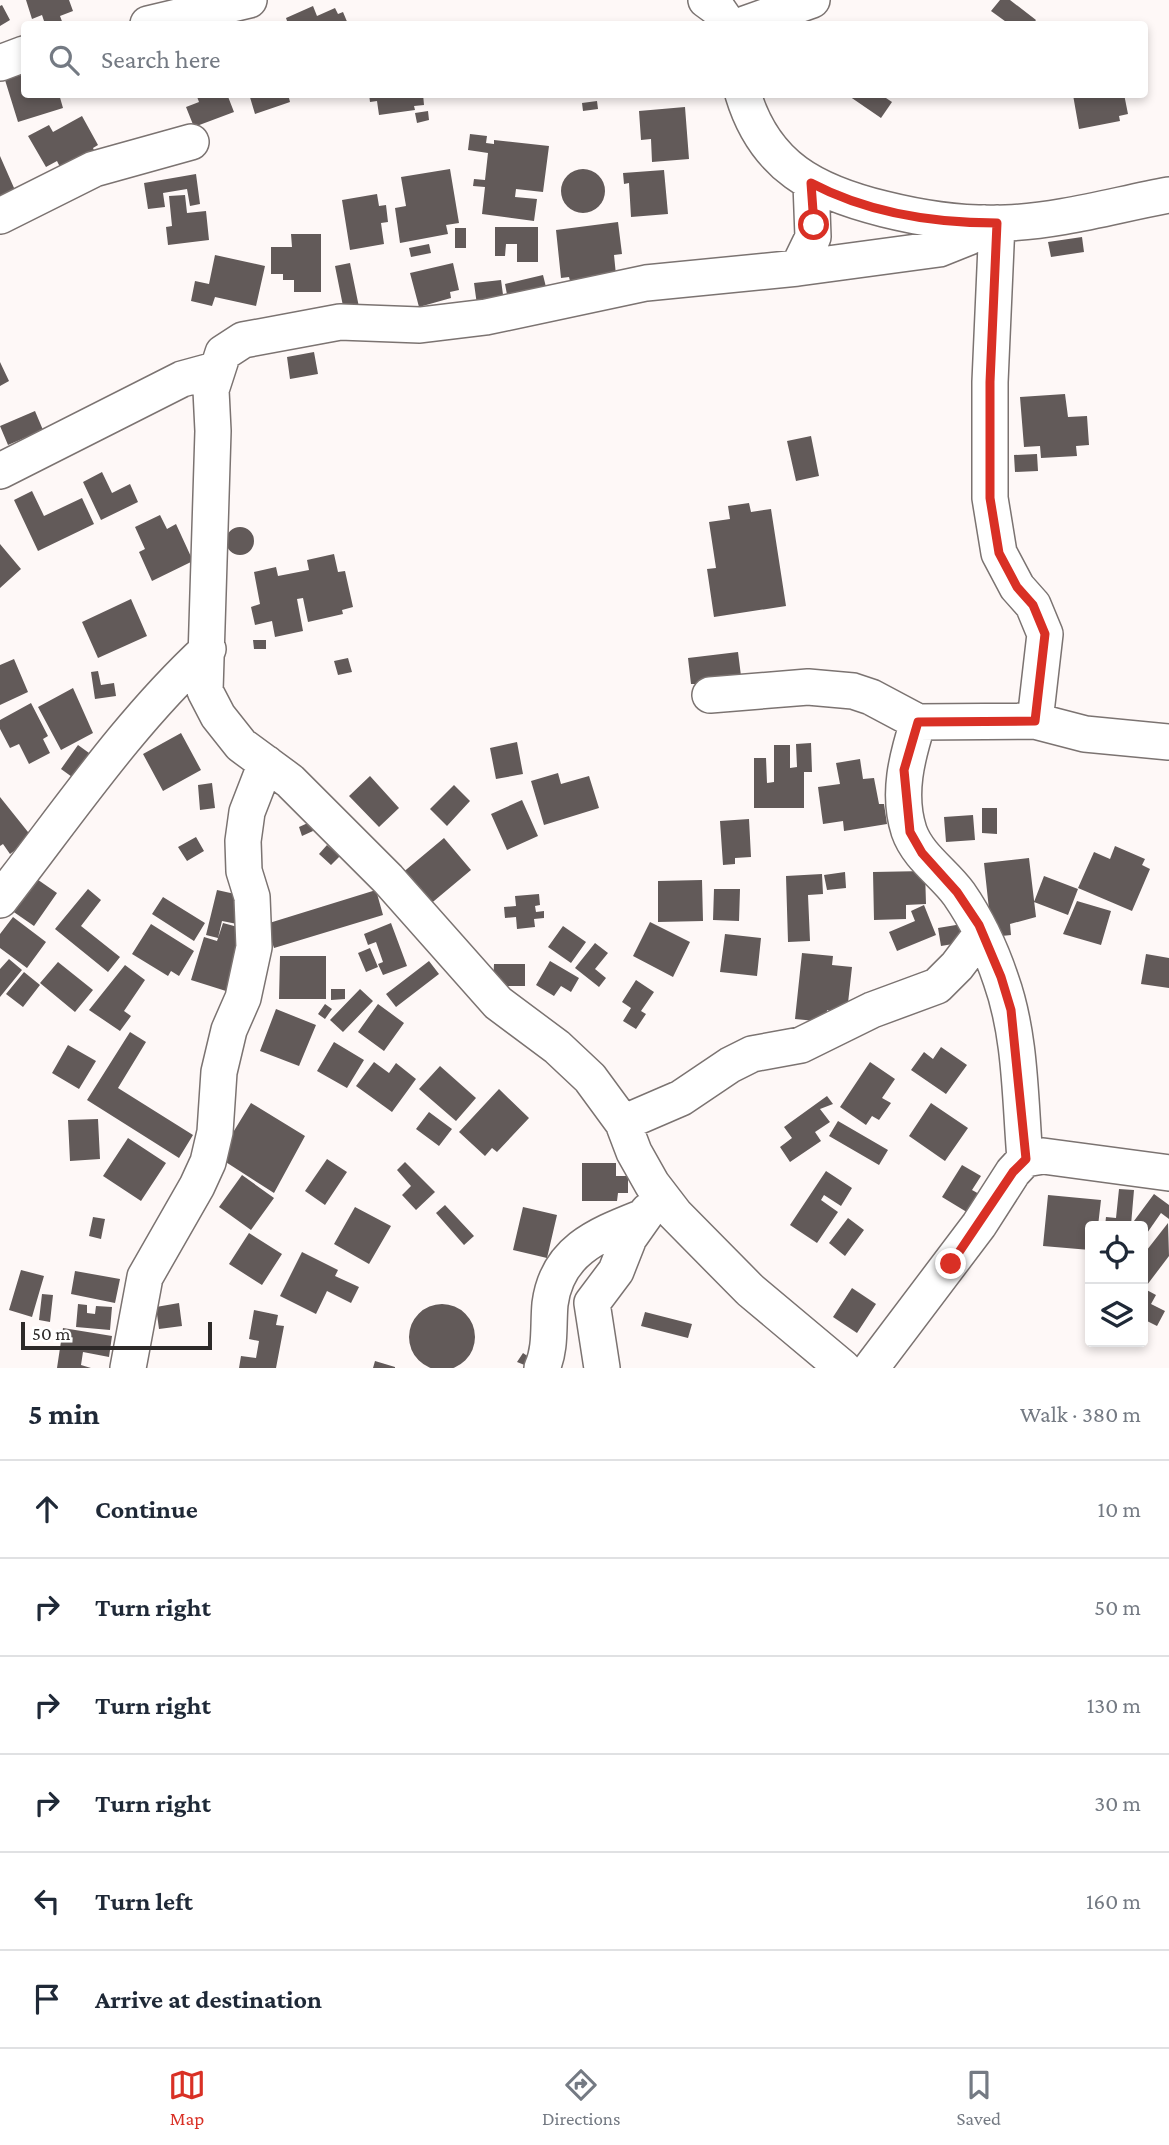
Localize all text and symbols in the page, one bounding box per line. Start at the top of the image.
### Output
search box [21,21,1148,98]
icon: search [45,41,83,79]
text: Search here [101,45,220,74]
route start [798,209,829,240]
map controls [1085,1221,1148,1347]
button: locate [1085,1221,1148,1284]
route end [935,1248,966,1279]
button: layers [1085,1284,1148,1347]
scale bar [21,1319,212,1351]
text: 50 m [32,1323,71,1344]
text: 5 min [28,1397,100,1430]
text: Walk · 380 m [1020,1401,1141,1427]
icon: ahead [28,1490,66,1528]
text: Continue [95,1495,198,1524]
text: 10 m [1098,1496,1141,1522]
icon: right [28,1588,66,1626]
text: Turn right [95,1593,211,1622]
text: 50 m [1094,1594,1141,1620]
icon: right [28,1686,66,1724]
text: Turn right [95,1691,211,1720]
text: 130 m [1087,1692,1141,1718]
icon: right [28,1784,66,1822]
text: Turn right [95,1789,211,1818]
text: 30 m [1094,1790,1141,1816]
icon: left [28,1882,66,1920]
text: Turn left [95,1887,193,1916]
text: 160 m [1086,1888,1141,1914]
icon: arrive [28,1980,66,2018]
text: Arrive at destination [95,1985,322,2014]
tab: Map [168,2066,206,2129]
tab: Directions [542,2066,621,2129]
tab: Saved [956,2066,1001,2129]

